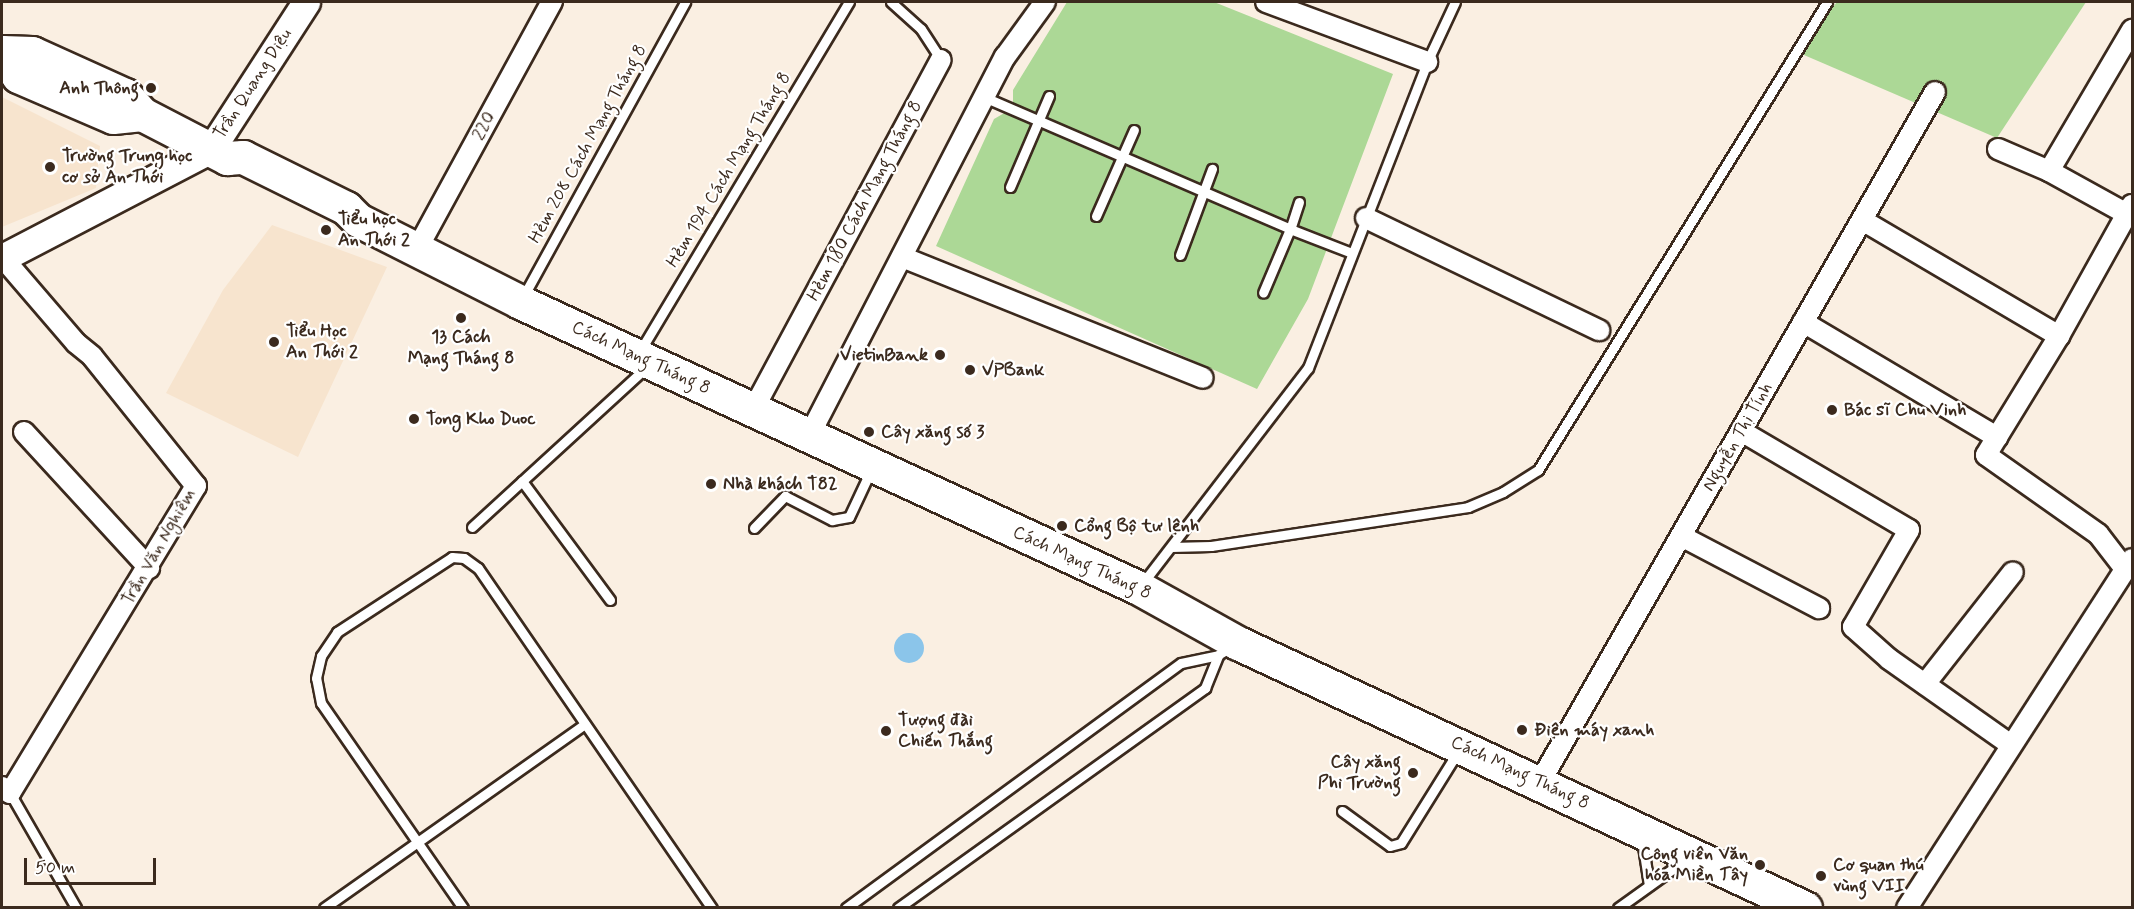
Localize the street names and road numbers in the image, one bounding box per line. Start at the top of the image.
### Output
street label: Trần Quang Diệu [210,26,296,142]
street label: Hẻm 208 Cách Mạng Tháng 8 [525,41,651,247]
street label: Hẻm 194 Cách Mạng Tháng 8 [662,69,796,271]
street label: Hẻm 180 Cách Mạng Tháng 8 [803,98,927,304]
street label: 220 [467,108,501,144]
street label: Cách Mạng Tháng 8 [569,317,713,399]
street label: Nguyễn Thị Tính [1698,379,1778,495]
street label: Trần Văn Nghiêm [118,486,200,608]
street label: Cách Mạng Tháng 8 [1010,522,1154,604]
street label: Cách Mạng Tháng 8 [1448,732,1592,814]

